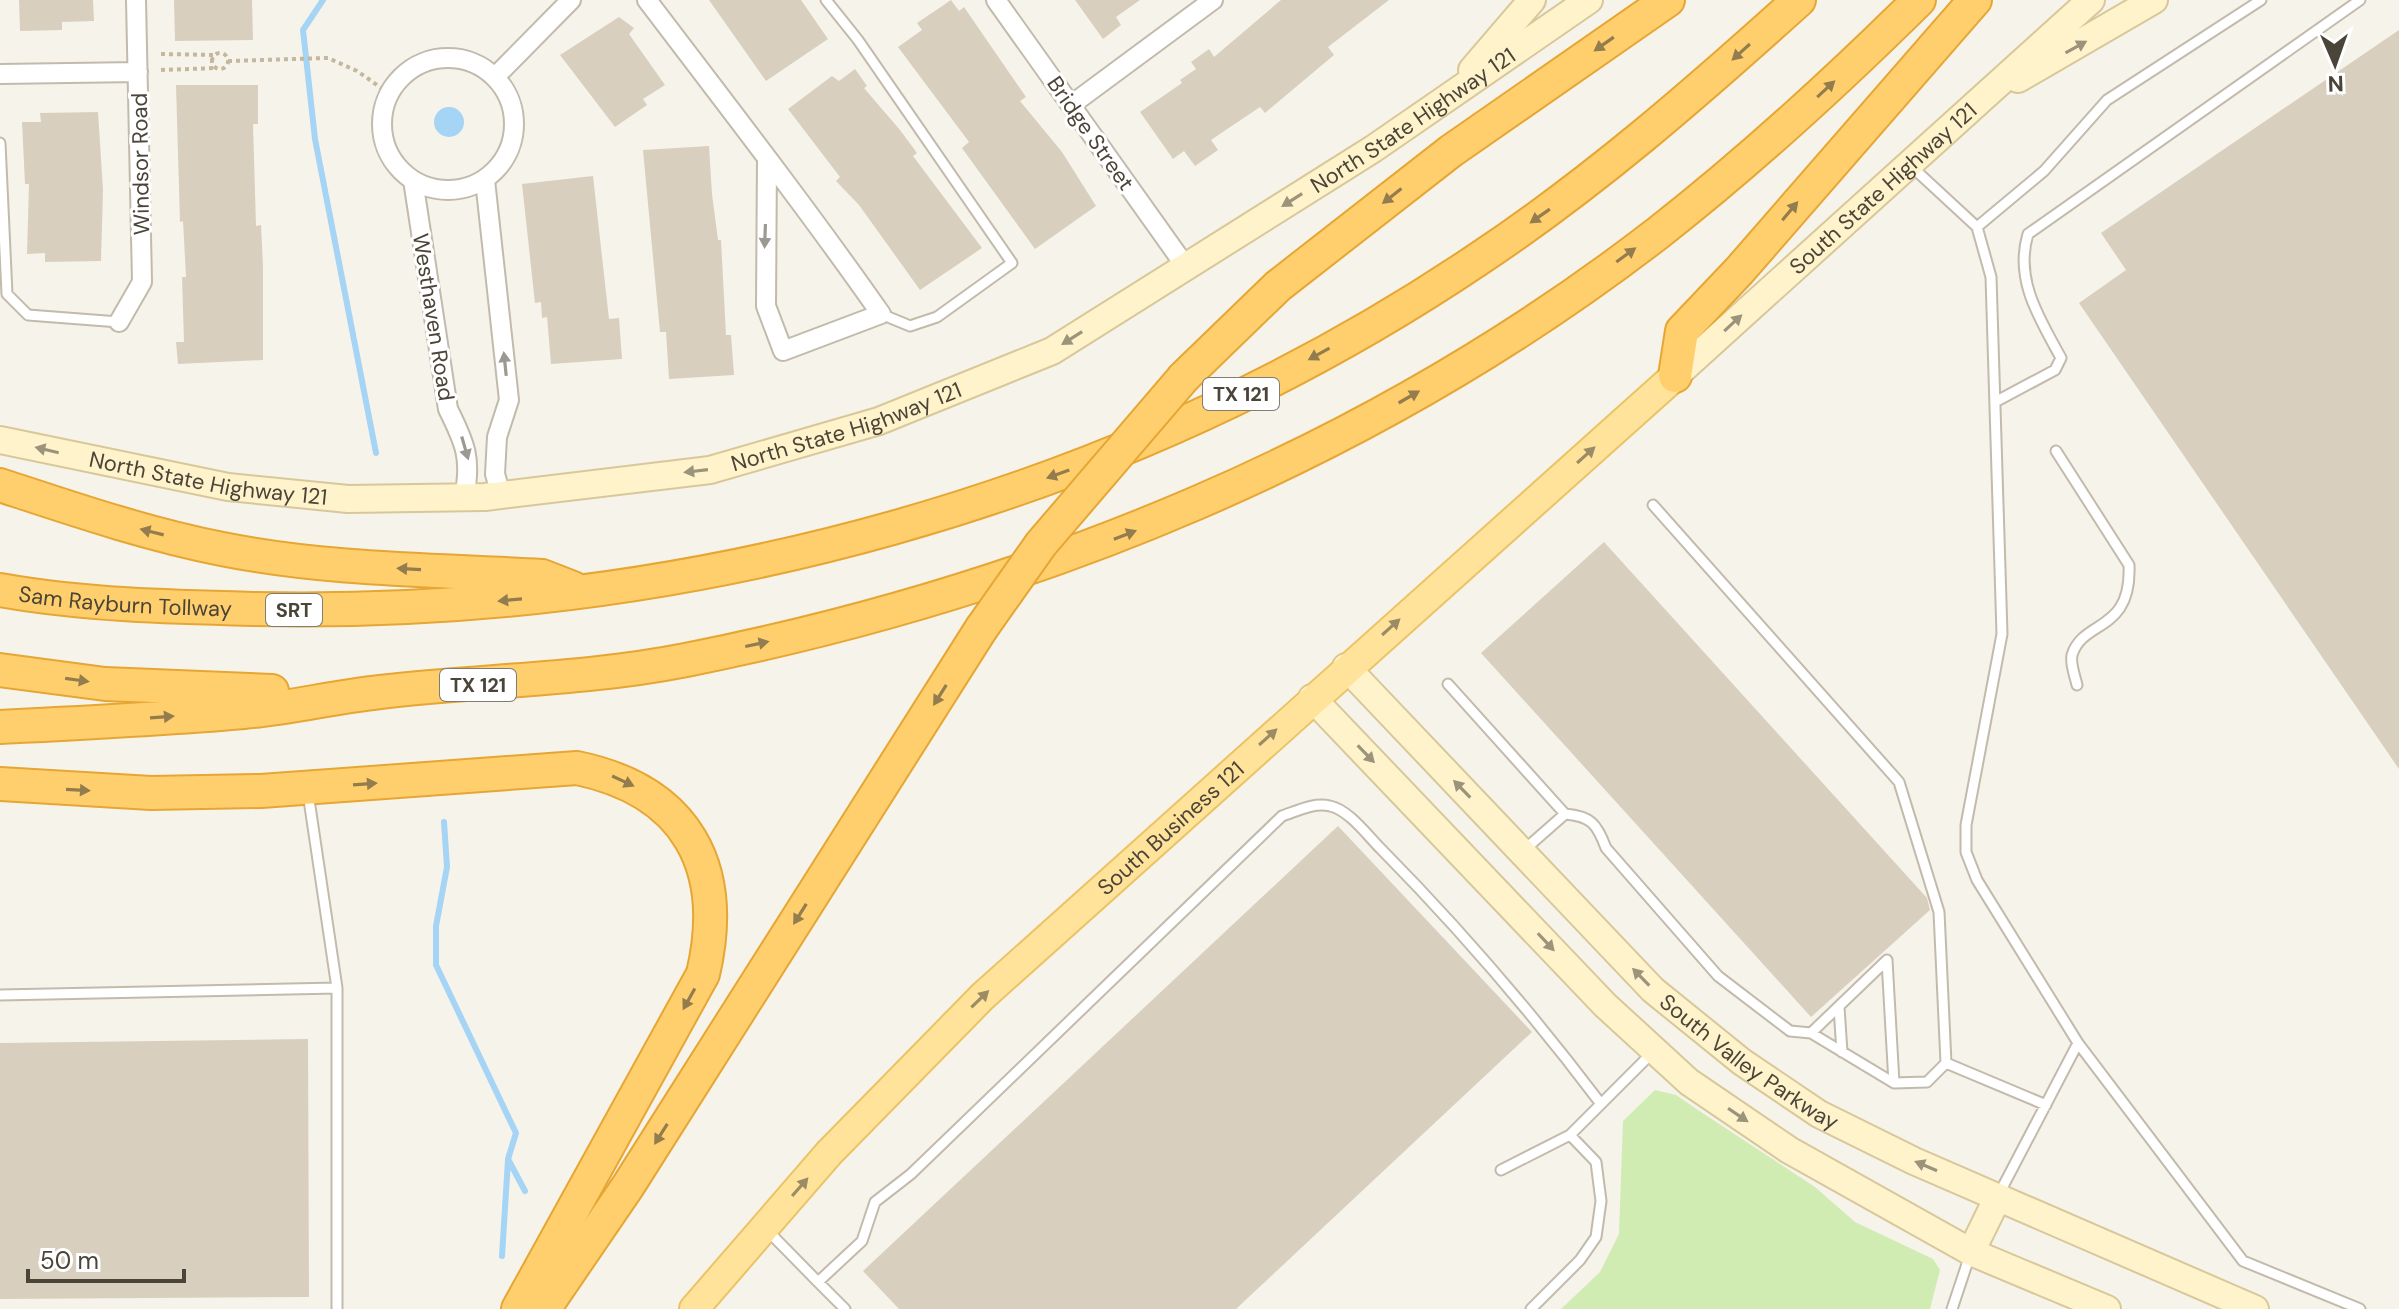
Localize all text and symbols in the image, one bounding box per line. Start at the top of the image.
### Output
north arrow [2295,24,2375,104]
one-way arrow [1593,37,1614,52]
one-way arrow [2065,40,2088,54]
street label: North State Highway 121 [1305,41,1521,200]
one-way arrow [1732,43,1751,61]
text: N [2327,69,2344,98]
street label: Bridge Street [1041,70,1141,196]
one-way arrow [1816,81,1835,99]
street label: Windsor Road [125,93,156,235]
street label: South State Highway 121 [1783,96,1983,281]
one-way arrow [1382,187,1402,204]
one-way arrow [1281,193,1303,207]
one-way arrow [1781,202,1798,222]
one-way arrow [1529,208,1550,223]
one-way arrow [759,224,771,249]
street label: Westhaven Road [406,231,461,403]
one-way arrow [1616,248,1637,263]
one-way arrow [1723,315,1742,333]
one-way arrow [1061,331,1083,345]
one-way arrow [1308,346,1330,360]
one-way arrow [499,351,512,376]
street label: North State Highway 121 [728,375,966,478]
road number: TX 121 [1203,378,1279,410]
one-way arrow [1398,390,1420,404]
one-way arrow [459,435,471,460]
one-way arrow [34,444,59,456]
street label: North State Highway 121 [87,445,329,512]
one-way arrow [1576,446,1596,464]
one-way arrow [683,465,708,478]
one-way arrow [1045,468,1069,481]
one-way arrow [139,525,164,538]
one-way arrow [1113,528,1137,541]
one-way arrow [396,562,421,575]
street label: Sam Rayburn Tollway [17,579,232,623]
road number: SRT [266,594,322,626]
one-way arrow [497,594,522,607]
one-way arrow [1382,619,1401,637]
one-way arrow [745,637,770,650]
road number: TX 121 [440,669,516,701]
one-way arrow [65,674,90,687]
one-way arrow [933,684,947,706]
one-way arrow [150,710,175,723]
one-way arrow [1258,729,1277,747]
one-way arrow [1356,744,1375,763]
street label: South Business 121 [1091,755,1250,902]
one-way arrow [611,774,634,788]
one-way arrow [353,777,378,790]
one-way arrow [1454,780,1472,799]
one-way arrow [66,783,91,796]
one-way arrow [794,903,808,925]
one-way arrow [1536,932,1554,951]
one-way arrow [1633,968,1651,987]
street label: South Valley Parkway [1654,987,1843,1136]
one-way arrow [682,988,696,1011]
one-way arrow [970,990,989,1009]
one-way arrow [1728,1107,1749,1122]
one-way arrow [654,1123,668,1145]
one-way arrow [1914,1160,1938,1173]
one-way arrow [791,1177,808,1197]
scale bar [28,1233,184,1283]
text: 50 m [40,1245,99,1276]

